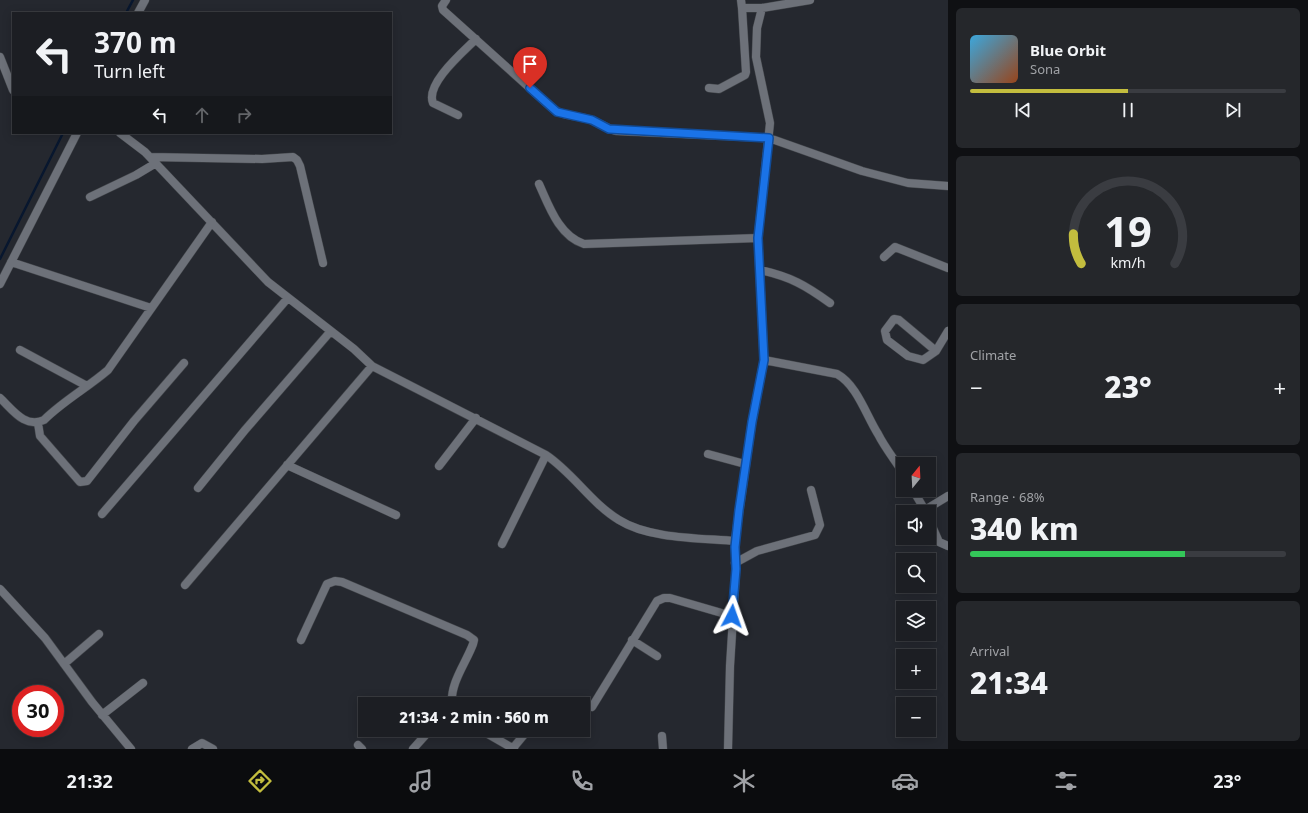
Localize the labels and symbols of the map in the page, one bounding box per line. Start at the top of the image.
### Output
pin [513,47,547,88]
north arrow [896,457,936,497]
position arrow [711,595,753,637]
speed limit sign: 30 [12,685,64,737]

